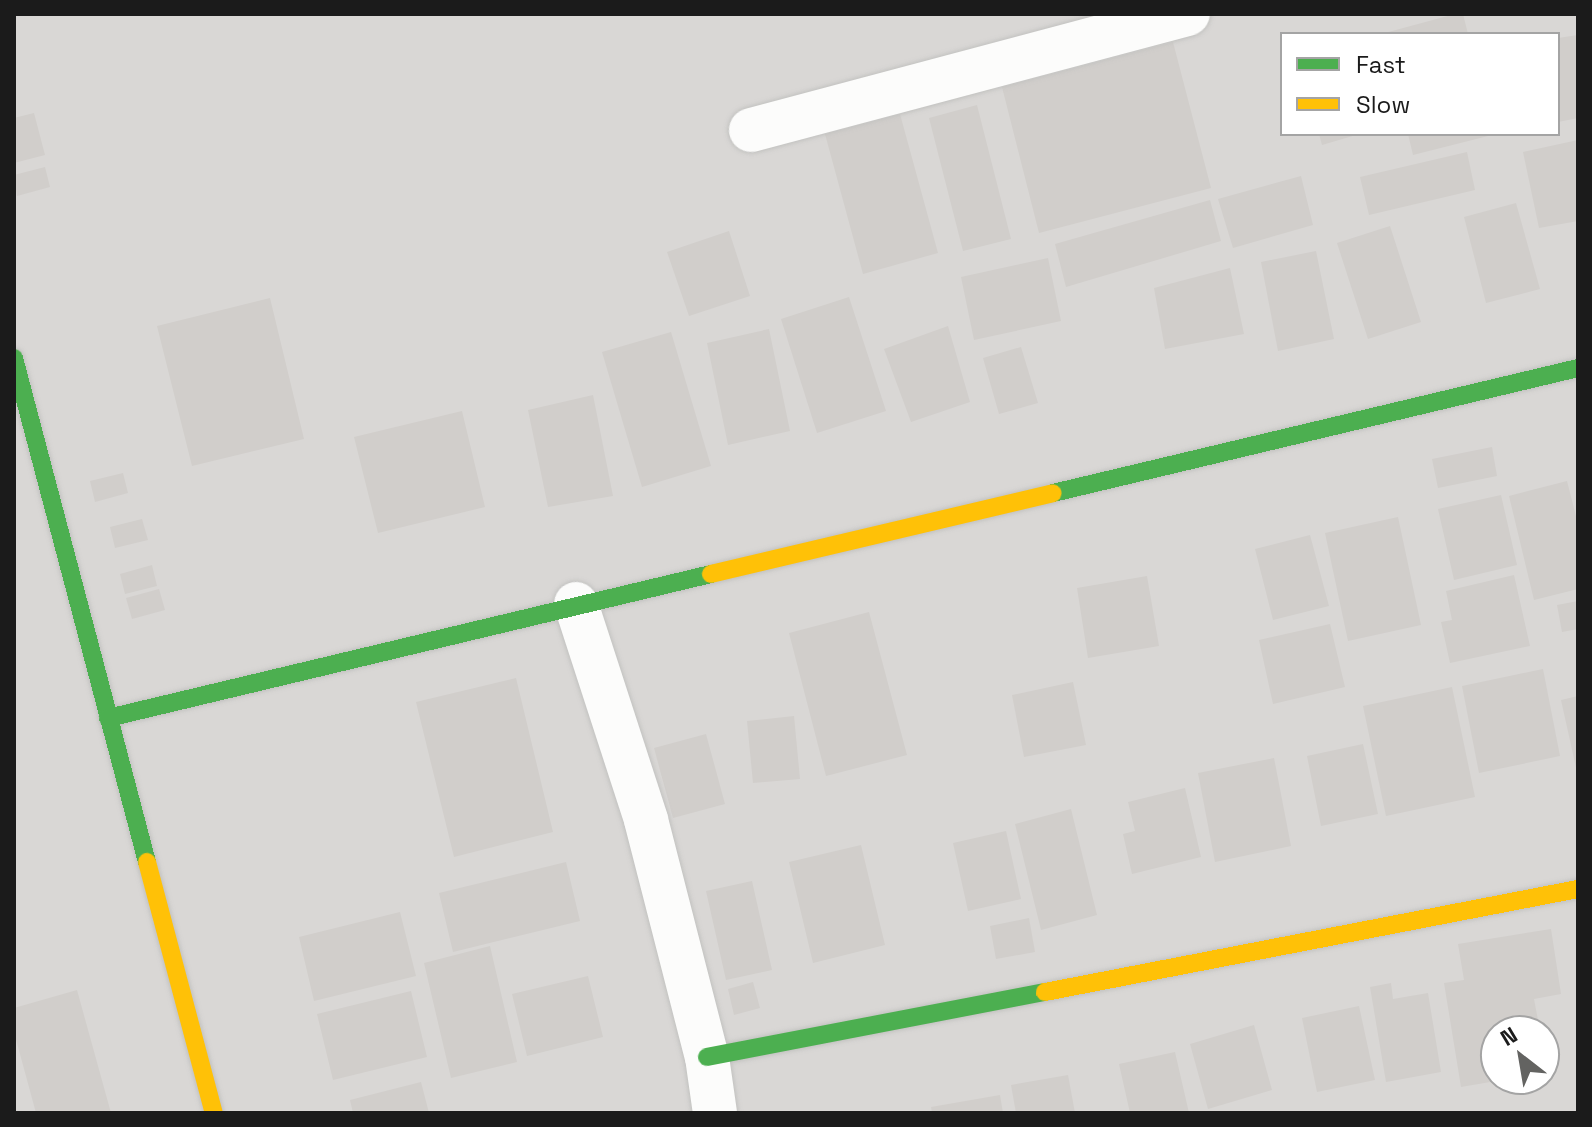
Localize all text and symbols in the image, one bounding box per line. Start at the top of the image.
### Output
legend [1280,32,1560,136]
text: Fast [1356,49,1406,80]
text: Slow [1356,89,1410,120]
north arrow [1480,1015,1560,1095]
text: N [1495,1020,1522,1052]

